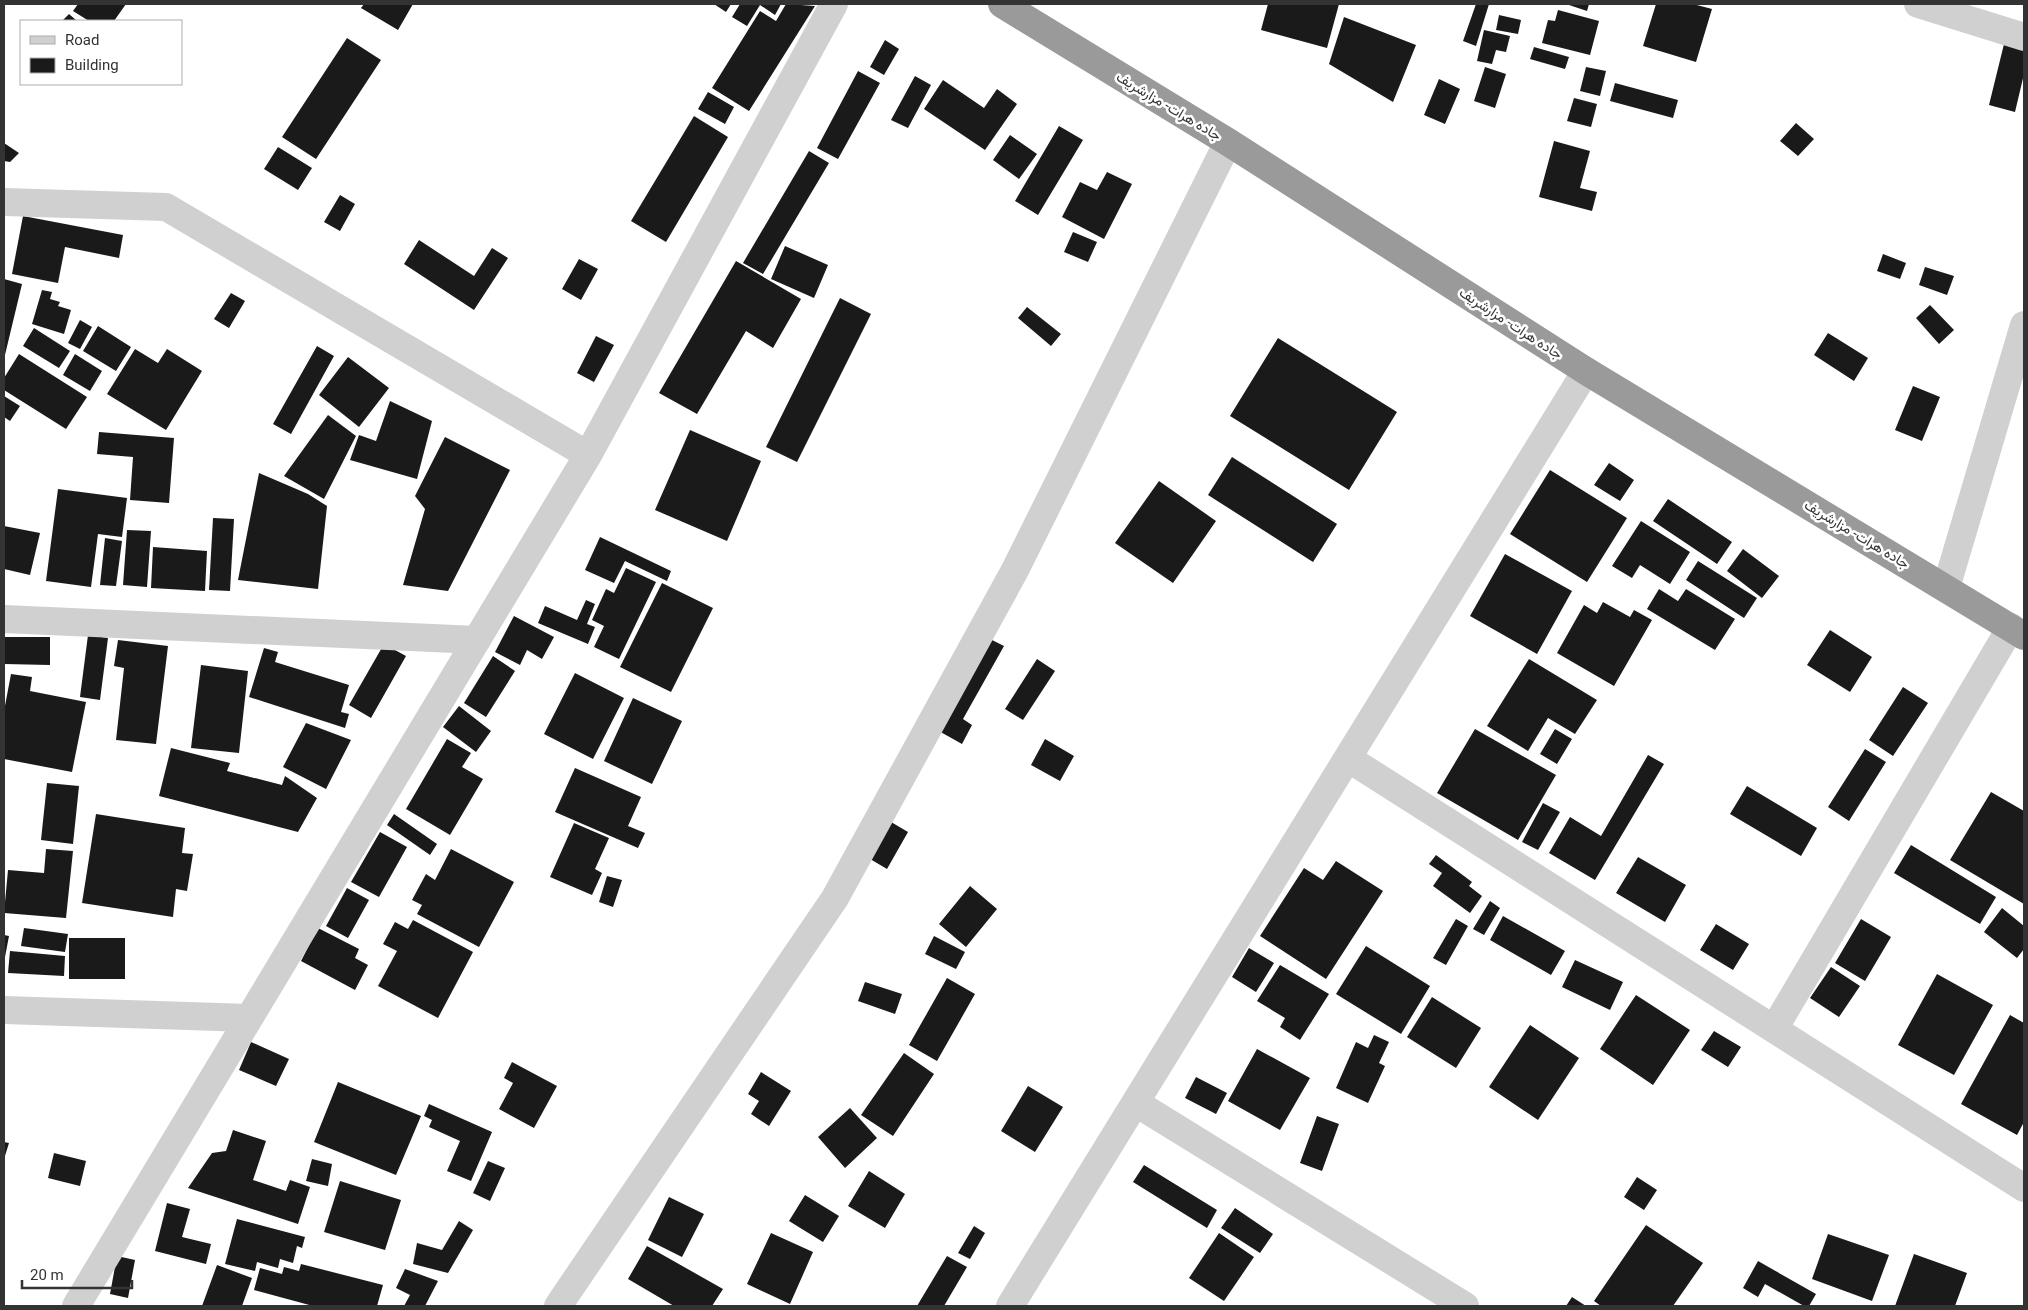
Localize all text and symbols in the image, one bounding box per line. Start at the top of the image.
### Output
legend [20,20,182,85]
text: Road [65,31,99,49]
text: Building [65,56,119,74]
street label: جاده هرات- مزارشریف [1113,68,1224,144]
street label: جاده هرات- مزارشریف [1456,284,1565,363]
street label: جاده هرات- مزارشریف [1801,496,1912,572]
scale bar [22,1258,132,1290]
text: 20 m [30,1266,64,1284]

